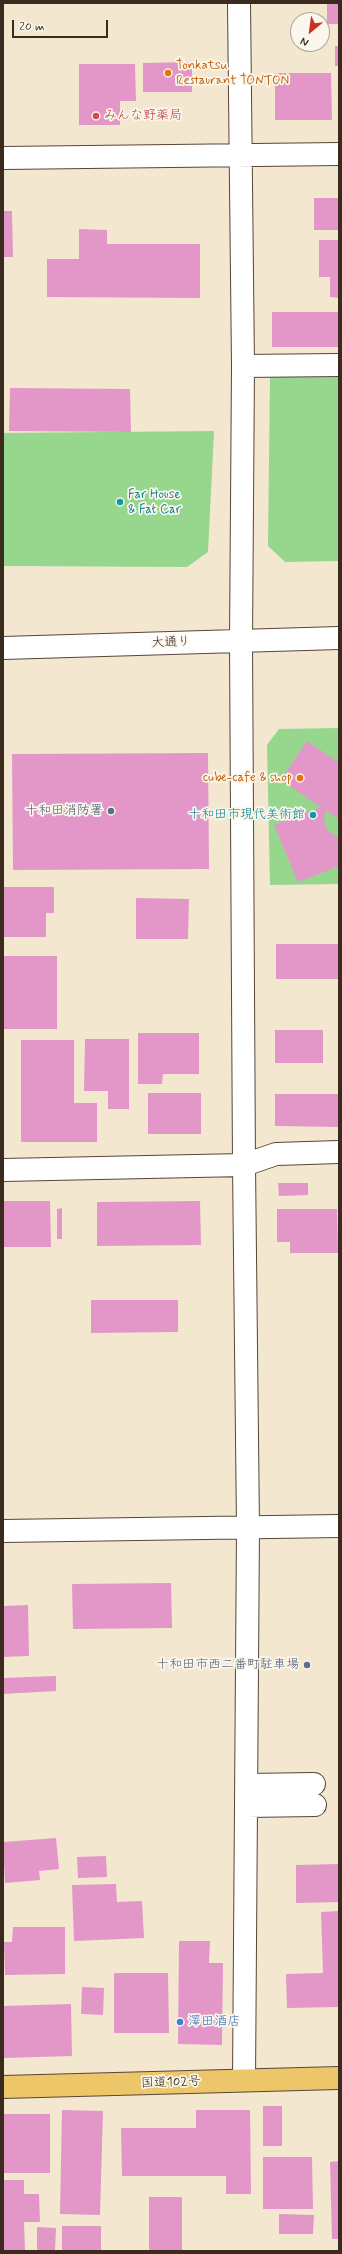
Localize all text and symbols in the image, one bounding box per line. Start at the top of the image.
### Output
scale bar [14,12,110,38]
north arrow [290,12,330,52]
text: 20 m [19,19,45,35]
text: N [298,34,311,50]
place label: Tonkatsu Restaurant TONTON [176,58,289,89]
marker: Tonkatsu Restaurant TONTON [163,68,173,78]
place label: みんな野薬局 [104,108,182,124]
marker: みんな野薬局 [91,111,101,121]
place label: Far House & Fat Car [128,487,181,518]
marker: Far House & Fat Car [115,497,125,507]
street label: 大通り [151,635,191,651]
place label: cube-cafe & shop [203,770,292,786]
marker: cube-cafe & shop [295,773,305,783]
place label: 十和田消防署 [25,803,103,819]
marker: 十和田消防署 [106,806,116,816]
place label: 十和田市現代美術館 [188,807,305,823]
marker: 十和田市現代美術館 [308,810,318,820]
place label: 十和田市西二番町駐車場 [156,1657,299,1673]
marker: 十和田市西二番町駐車場 [302,1660,312,1670]
place label: 澤田酒店 [188,2014,240,2030]
marker: 澤田酒店 [175,2017,185,2027]
street label: 国道102号 [141,2074,201,2092]

